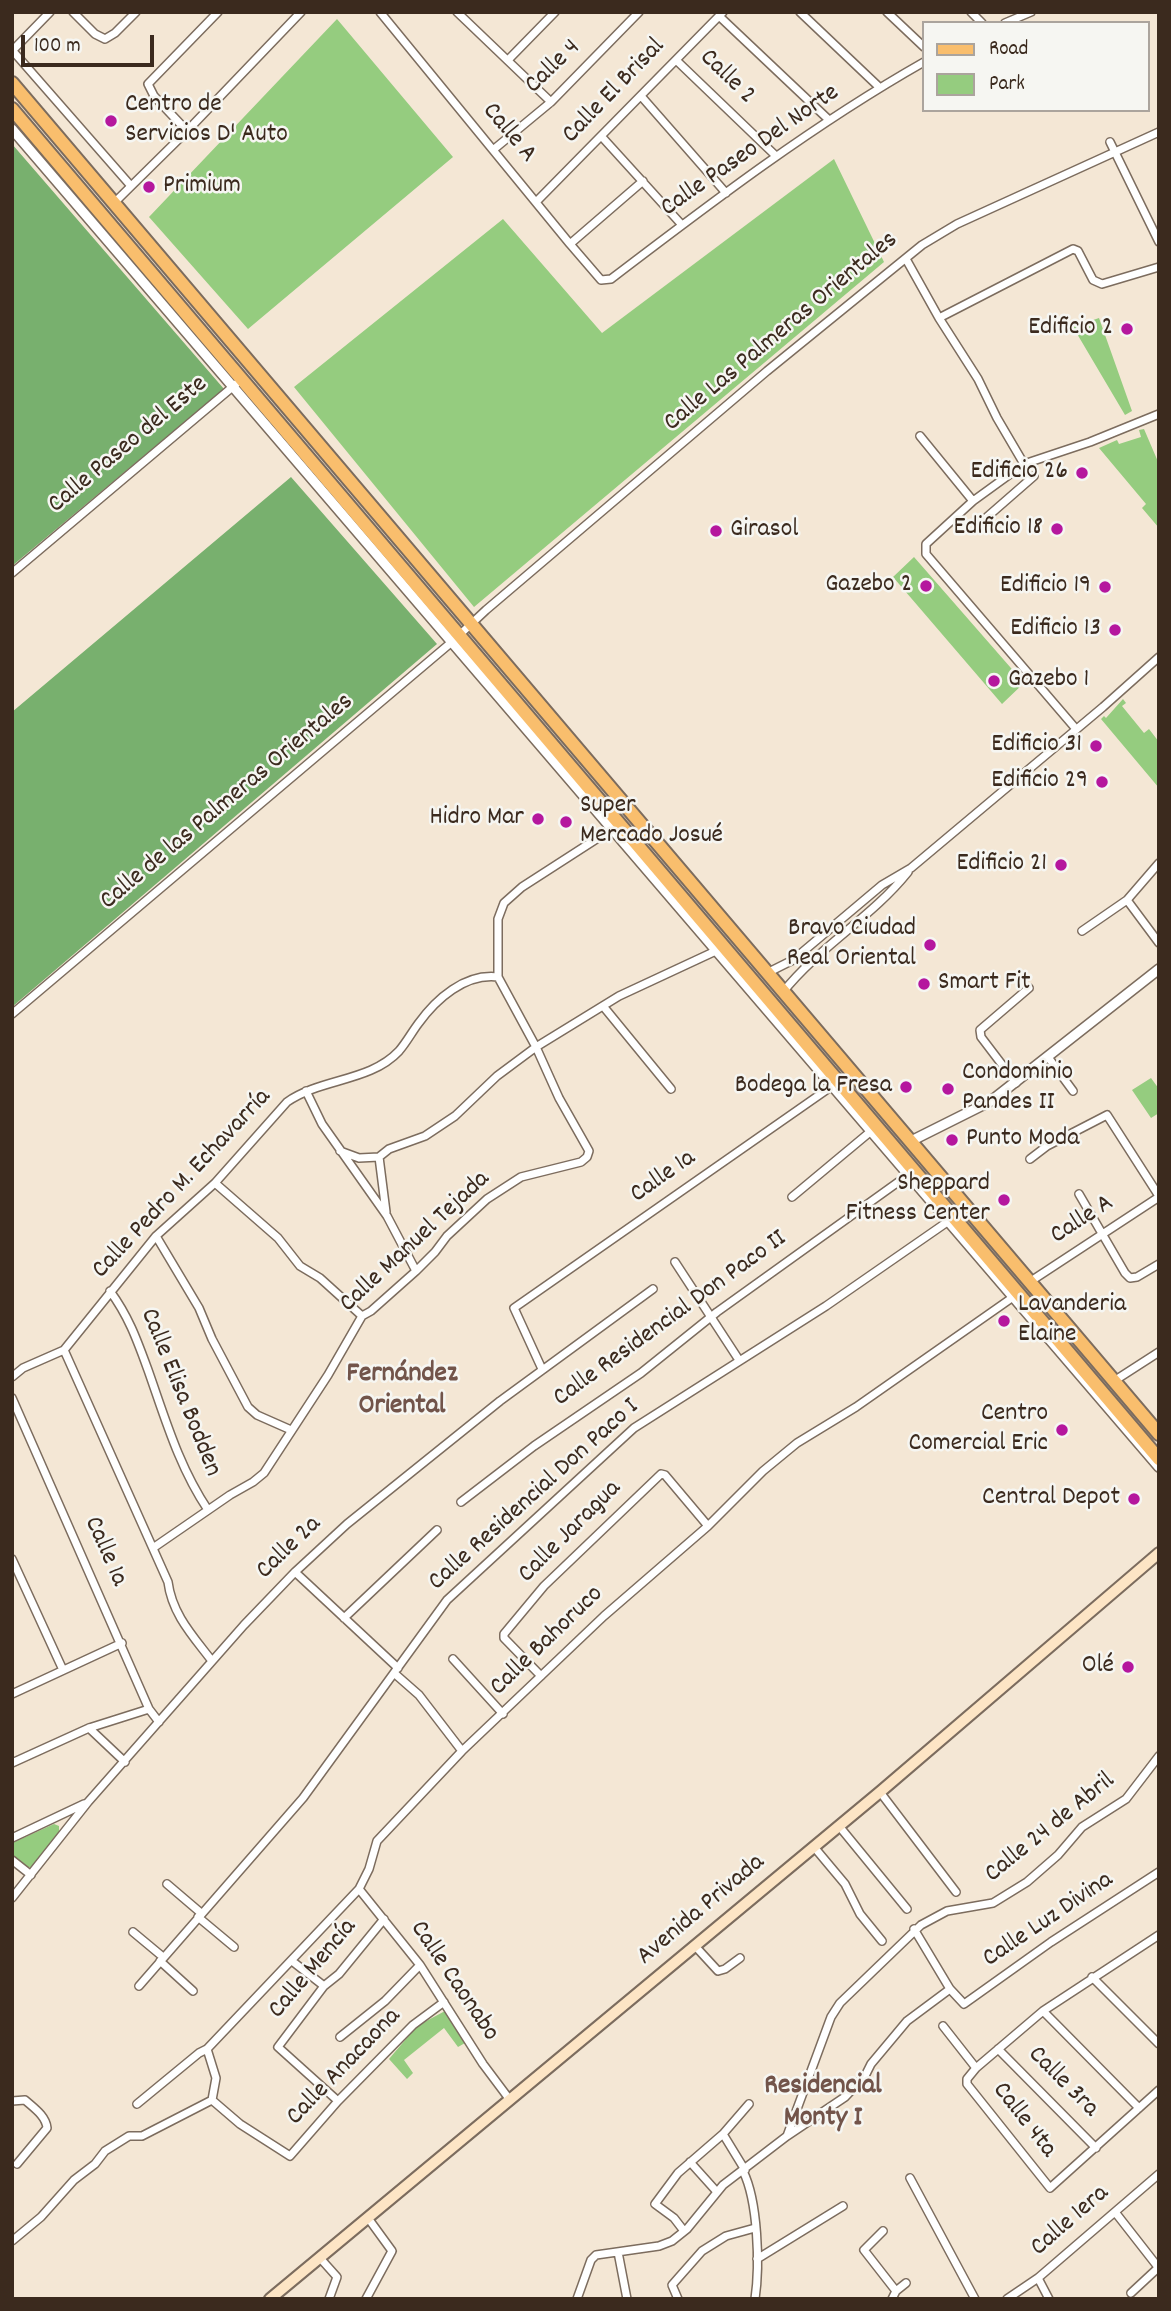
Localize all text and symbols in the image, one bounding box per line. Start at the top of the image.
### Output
scale bar [24,21,158,65]
legend [922,21,1150,112]
text: 100 m [34,32,81,62]
street label: Calle El Brisal [557,33,673,151]
street label: Calle 4 [520,34,588,102]
text: Road [989,35,1028,65]
street label: Calle 2 [691,44,761,112]
text: Park [989,70,1025,100]
street label: Calle Paseo Del Norte [656,79,846,225]
place label: Centro de Servicios D' Auto [125,90,288,152]
street label: Calle A [474,98,542,170]
marker: Centro de Servicios D' Auto [103,113,119,129]
place label: Primium [163,171,241,203]
marker: Primium [141,179,157,195]
street label: Calle Las Palmeras Orientales [659,226,905,440]
place label: Edificio 2 [1028,313,1113,345]
marker: Edificio 2 [1119,321,1135,337]
street label: Calle Paseo del Este [43,370,215,522]
place label: Edificio 26 [970,457,1068,489]
marker: Edificio 26 [1074,465,1090,481]
place label: Edificio 18 [953,513,1043,545]
place label: Girasol [730,515,798,547]
marker: Edificio 18 [1049,521,1065,537]
marker: Girasol [708,523,724,539]
place label: Gazebo 2 [825,570,912,602]
place label: Edificio 19 [1000,571,1091,603]
marker: Gazebo 2 [918,578,934,594]
marker: Edificio 19 [1097,579,1113,595]
place label: Edificio 13 [1010,614,1101,646]
marker: Edificio 13 [1107,622,1123,638]
place label: Gazebo 1 [1008,665,1089,697]
marker: Gazebo 1 [986,673,1002,689]
street label: Calle de las Palmeras Orientales [95,688,361,918]
place label: Edificio 31 [991,730,1082,762]
marker: Edificio 31 [1088,738,1104,754]
place label: Edificio 29 [991,766,1088,798]
marker: Edificio 29 [1094,774,1110,790]
place label: Super Mercado Josué [580,791,723,852]
place label: Hidro Mar [429,803,524,835]
marker: Hidro Mar [530,811,546,827]
marker: Super Mercado Josué [558,814,574,830]
place label: Edificio 21 [956,849,1047,881]
marker: Edificio 21 [1053,857,1069,873]
place label: Bravo Ciudad Real Oriental [787,914,916,976]
marker: Bravo Ciudad Real Oriental [922,937,938,953]
place label: Smart Fit [938,968,1031,1000]
marker: Smart Fit [916,976,932,992]
place label: Condominio Pandes II [962,1058,1073,1120]
place label: Bodega la Fresa [735,1071,892,1103]
marker: Bodega la Fresa [898,1079,914,1095]
marker: Condominio Pandes II [940,1081,956,1097]
street label: Calle Pedro M. Echavarría [87,1083,279,1287]
place label: Punto Moda [966,1124,1079,1156]
marker: Punto Moda [944,1132,960,1148]
street label: Calle 1a [625,1144,703,1212]
street label: Calle Manuel Tejada [334,1165,498,1321]
place label: Sheppard Fitness Center [846,1169,990,1230]
street label: Calle A [1046,1189,1120,1253]
marker: Sheppard Fitness Center [996,1192,1012,1208]
street label: Calle Residencial Don Paco II [548,1225,794,1415]
place label: Lavanderia Elaine [1018,1290,1126,1352]
street label: Calle Elisa Bodden [131,1304,227,1482]
marker: Lavanderia Elaine [996,1313,1012,1329]
district label: Fernández Oriental [346,1359,458,1425]
street label: Calle Residencial Don Paco I [423,1393,647,1599]
place label: Centro Comercial Eric [908,1399,1048,1460]
marker: Centro Comercial Eric [1054,1422,1070,1438]
street label: Calle Jaragua [513,1475,629,1591]
place label: Central Depot [982,1483,1120,1515]
marker: Central Depot [1126,1491,1142,1507]
street label: Calle 2a [251,1511,329,1587]
street label: Calle 1a [75,1512,133,1592]
street label: Calle Bahoruco [485,1580,611,1704]
place label: Olé [1082,1651,1114,1683]
marker: Olé [1120,1659,1136,1675]
street label: Calle 24 de Abril [980,1767,1122,1891]
street label: Avenida Privada [632,1849,772,1973]
street label: Calle Luz Divina [978,1866,1120,1976]
street label: Calle Mencía [263,1914,365,2026]
street label: Calle Caonabo [401,1916,505,2048]
street label: Calle Anacaona [281,2003,409,2133]
street label: Calle 3ra [1020,2041,1104,2125]
district label: Residencial Monty I [764,2071,882,2137]
street label: Calle 4ta [984,2077,1062,2165]
street label: Calle 1era [1025,2179,1117,2265]

